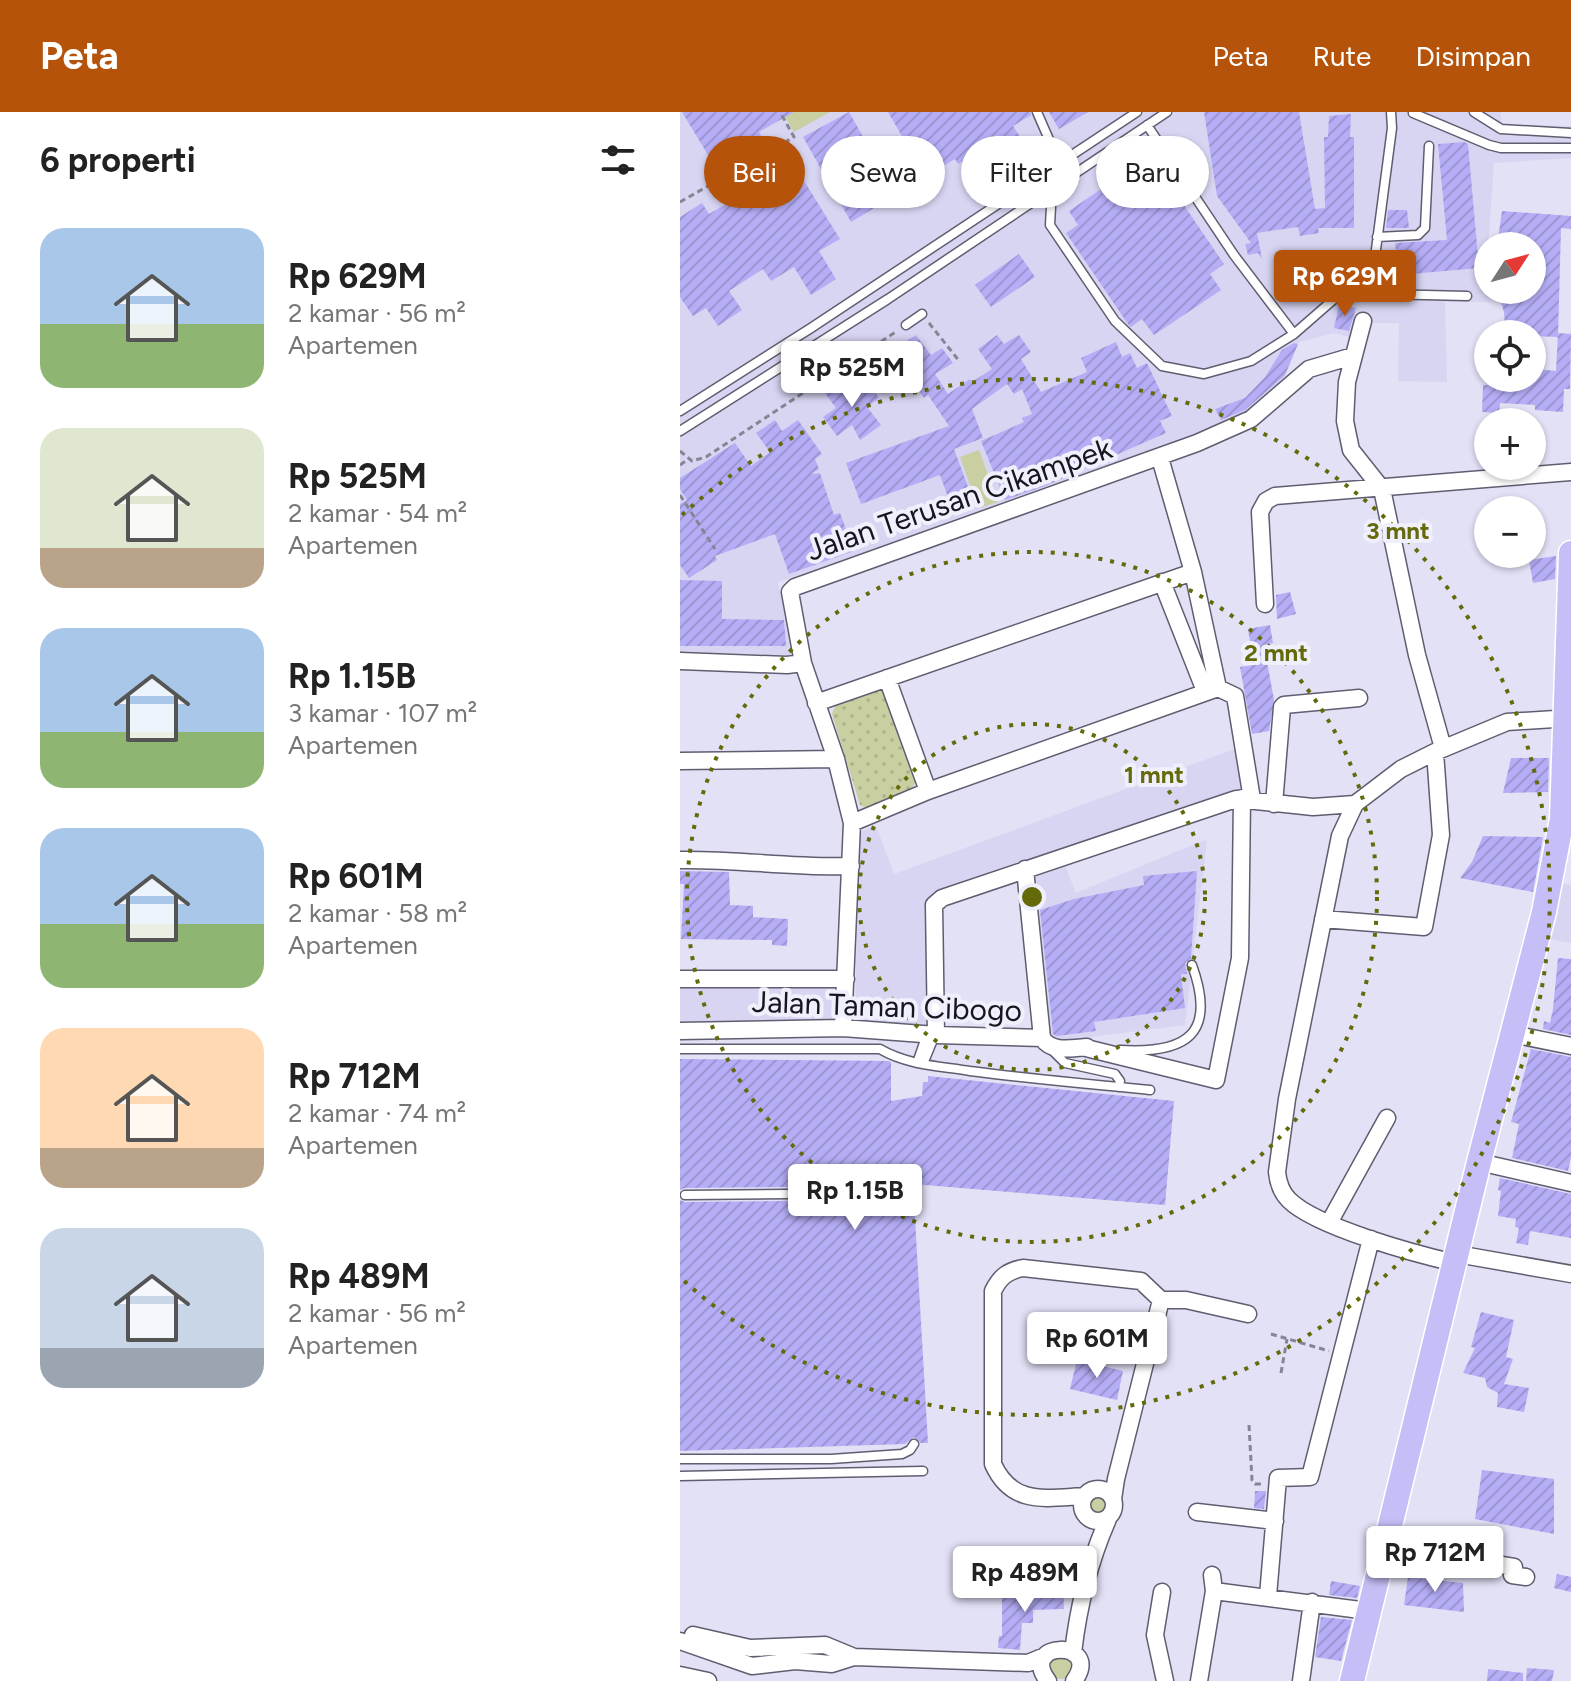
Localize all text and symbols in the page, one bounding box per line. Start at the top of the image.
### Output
text: Peta [40,33,119,79]
text: Peta [1212,39,1268,73]
text: Rute [1312,39,1371,73]
text: Disimpan [1415,39,1531,73]
chip: Beli [704,136,805,208]
chip: Sewa [821,136,945,208]
chip: Filter [961,136,1080,208]
chip: Baru [1096,136,1209,208]
icon: filters [596,138,640,182]
text: 6 properti [40,140,196,181]
north arrow [1474,232,1546,304]
map controls [1474,232,1546,568]
pin: Rp 629M [1271,250,1419,318]
text: Rp 629M [288,256,427,297]
icon: home [104,260,200,356]
text: Rp 629M [1292,260,1398,292]
text: 2 kamar · 56 m² [288,297,466,329]
button: locate [1474,320,1546,392]
text: Apartemen [288,329,418,361]
pin: Rp 525M [778,341,926,409]
text: Rp 525M [799,351,905,383]
button: + [1474,408,1546,480]
street label: Jalan Terusan Cikampek [801,429,1117,569]
text: Rp 525M [288,456,427,497]
icon: home [104,460,200,556]
button: − [1474,496,1546,568]
text: 2 kamar · 54 m² [288,497,467,529]
text: 3 mnt [1366,516,1430,545]
text: Apartemen [288,529,418,561]
text: 2 mnt [1244,638,1308,667]
text: Rp 1.15B [288,656,416,697]
icon: home [104,660,200,756]
text: 3 kamar · 107 m² [288,697,477,729]
text: Apartemen [288,729,418,761]
text: 1 mnt [1124,760,1184,789]
text: Rp 601M [288,856,424,897]
icon: home [104,860,200,956]
centre of rings [1018,883,1046,911]
text: 2 kamar · 58 m² [288,897,467,929]
text: Apartemen [288,929,418,961]
street label: Jalan Taman Cibogo [751,983,1023,1029]
text: Rp 712M [288,1056,421,1097]
icon: home [104,1060,200,1156]
text: 2 kamar · 74 m² [288,1097,466,1129]
text: Apartemen [288,1129,418,1161]
pin: Rp 1.15B [772,1164,938,1232]
text: Rp 1.15B [806,1174,904,1206]
text: Rp 489M [288,1256,430,1297]
icon: home [104,1260,200,1356]
text: 2 kamar · 56 m² [288,1297,466,1329]
pin: Rp 601M [1023,1312,1171,1380]
text: Rp 601M [1045,1322,1149,1354]
text: Apartemen [288,1329,418,1361]
pin: Rp 712M [1361,1526,1509,1594]
text: Rp 712M [1384,1536,1486,1568]
pin: Rp 489M [951,1546,1099,1614]
text: Rp 489M [971,1556,1079,1588]

